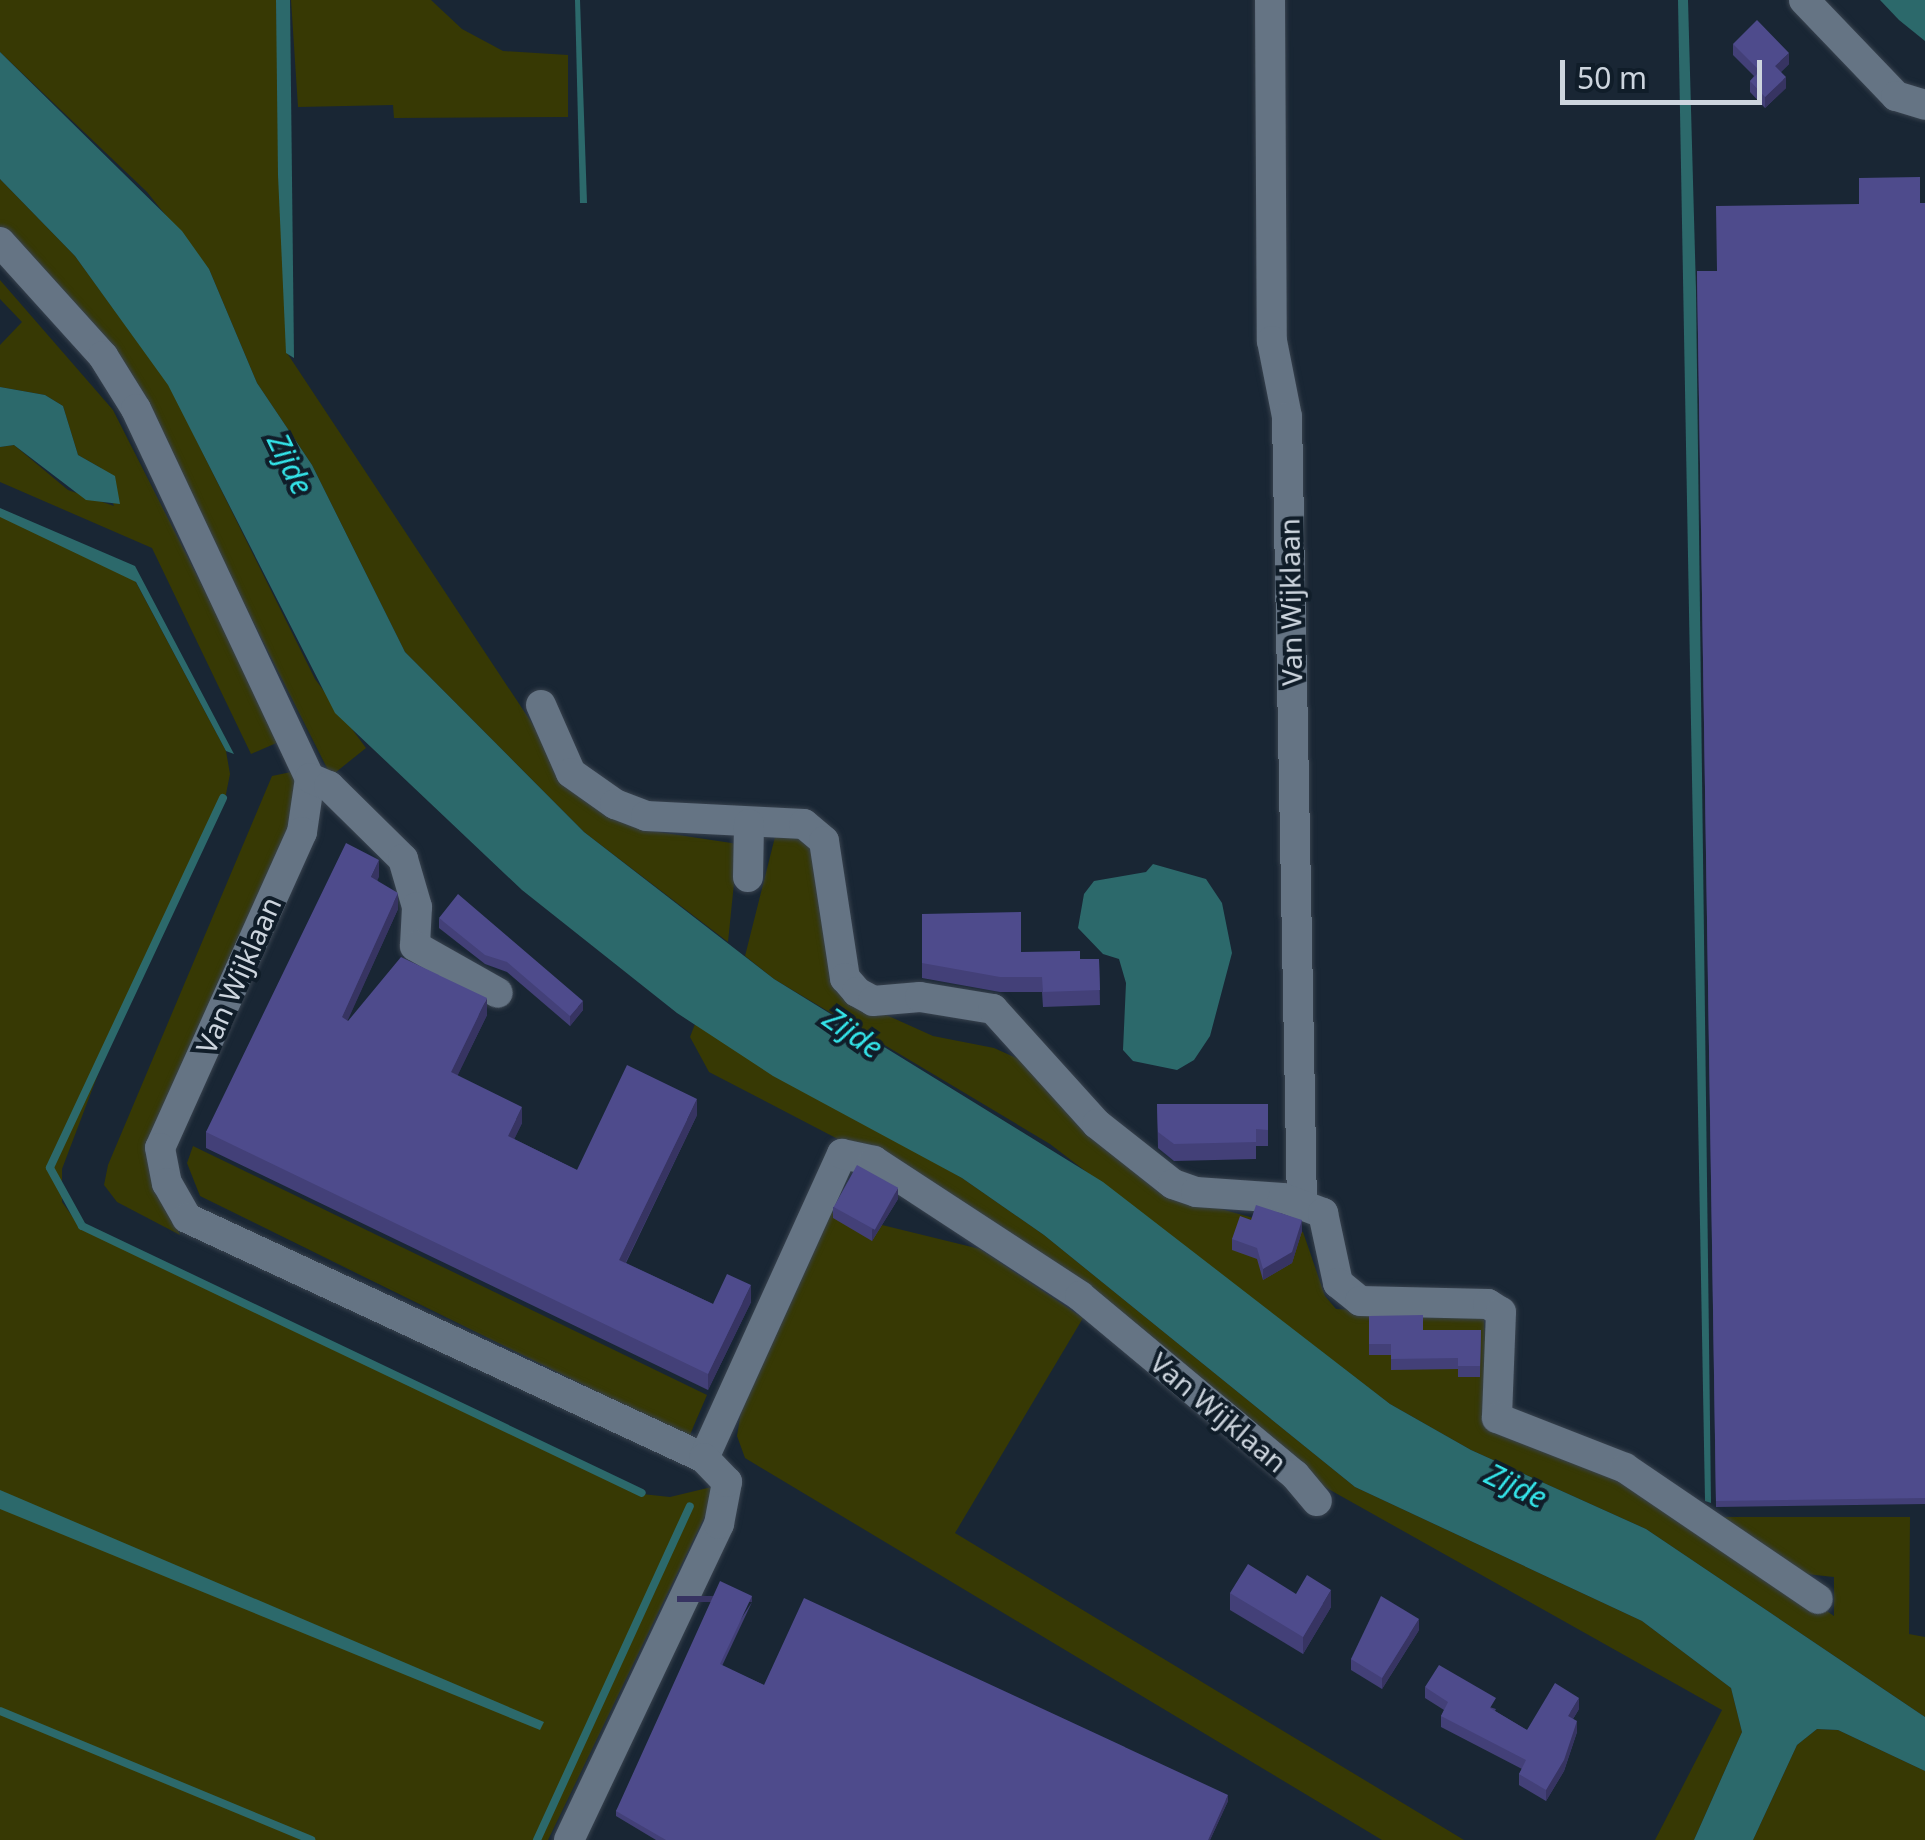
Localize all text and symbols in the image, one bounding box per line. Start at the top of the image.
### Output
scale bar [1565,40,1768,102]
text: 50 m [1577,57,1647,98]
water label: Zijde [260,427,320,501]
street label: Van Wijklaan [1272,518,1308,686]
street label: Van Wijklaan [189,891,287,1059]
water label: Zijde [817,1000,889,1066]
street label: Van Wijklaan [1144,1345,1294,1479]
water label: Zijde [1479,1456,1553,1516]

